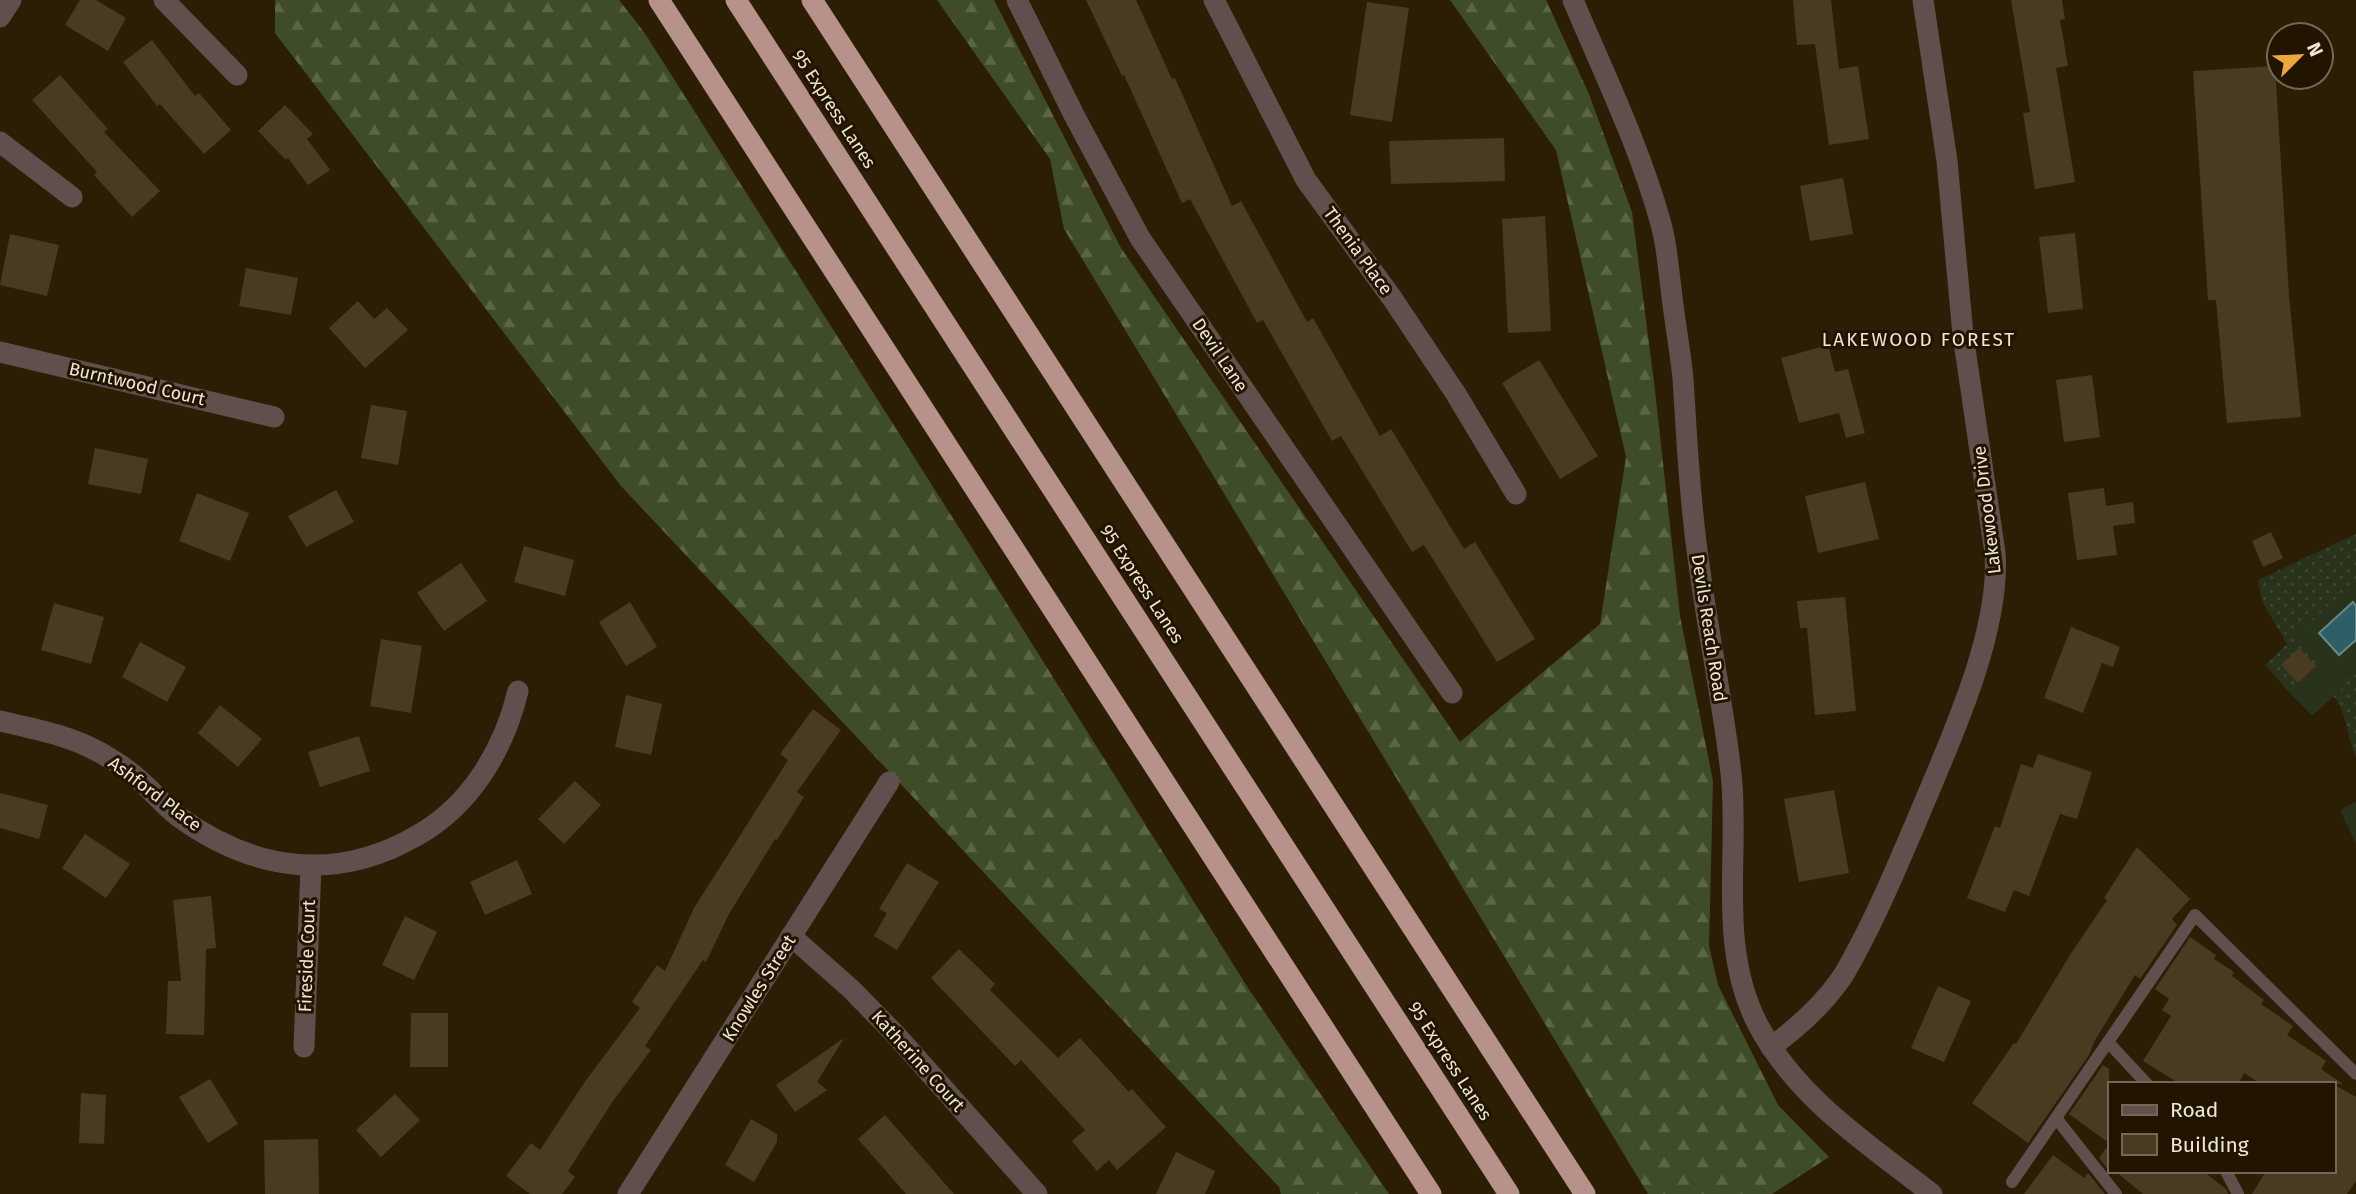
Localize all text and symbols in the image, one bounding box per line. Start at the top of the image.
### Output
north arrow [2265,21,2335,91]
text: N [2302,39,2328,60]
street label: 95 Express Lanes [787,45,881,173]
street label: Thenia Place [1319,203,1397,299]
street label: Devil Lane [1187,314,1253,396]
district label: LAKEWOOD FOREST [1822,328,2016,351]
street label: Burntwood Court [67,358,208,410]
street label: Lakewood Drive [1968,445,2006,575]
street label: 95 Express Lanes [1095,520,1189,648]
street label: Devils Reach Road [1686,553,1732,703]
street label: Ashford Place [104,752,206,836]
street label: Fireside Court [294,899,320,1013]
street label: Knowles Street [717,930,801,1045]
street label: 95 Express Lanes [1403,997,1497,1125]
street label: Katherine Court [867,1006,969,1116]
legend [2108,1082,2335,1173]
text: Road [2170,1097,2218,1123]
text: Building [2170,1132,2249,1158]

